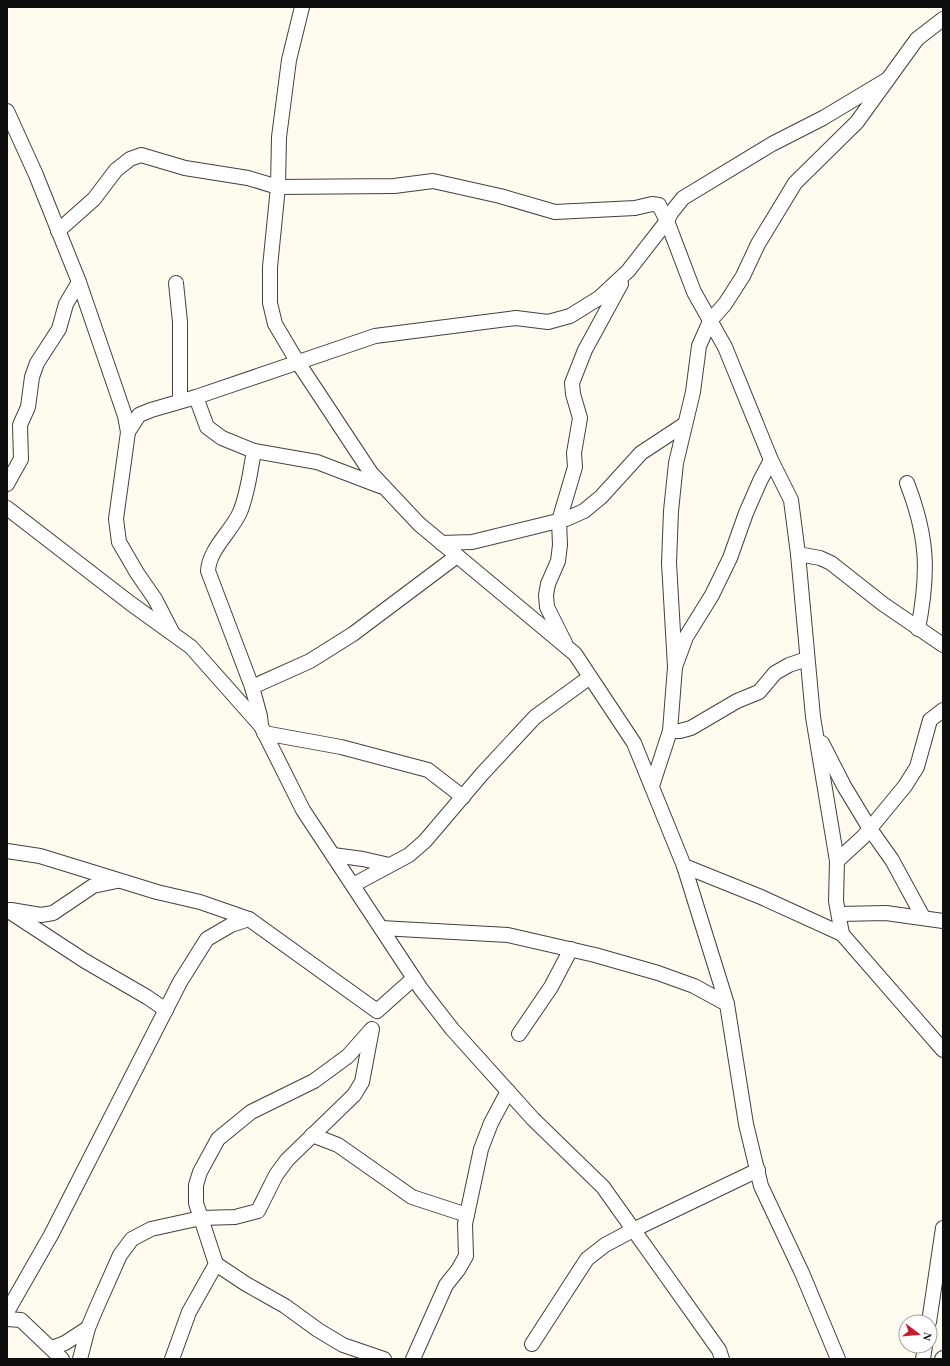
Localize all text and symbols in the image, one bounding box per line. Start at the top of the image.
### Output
north arrow [898,1314,938,1354]
text: N [921,1331,934,1342]

